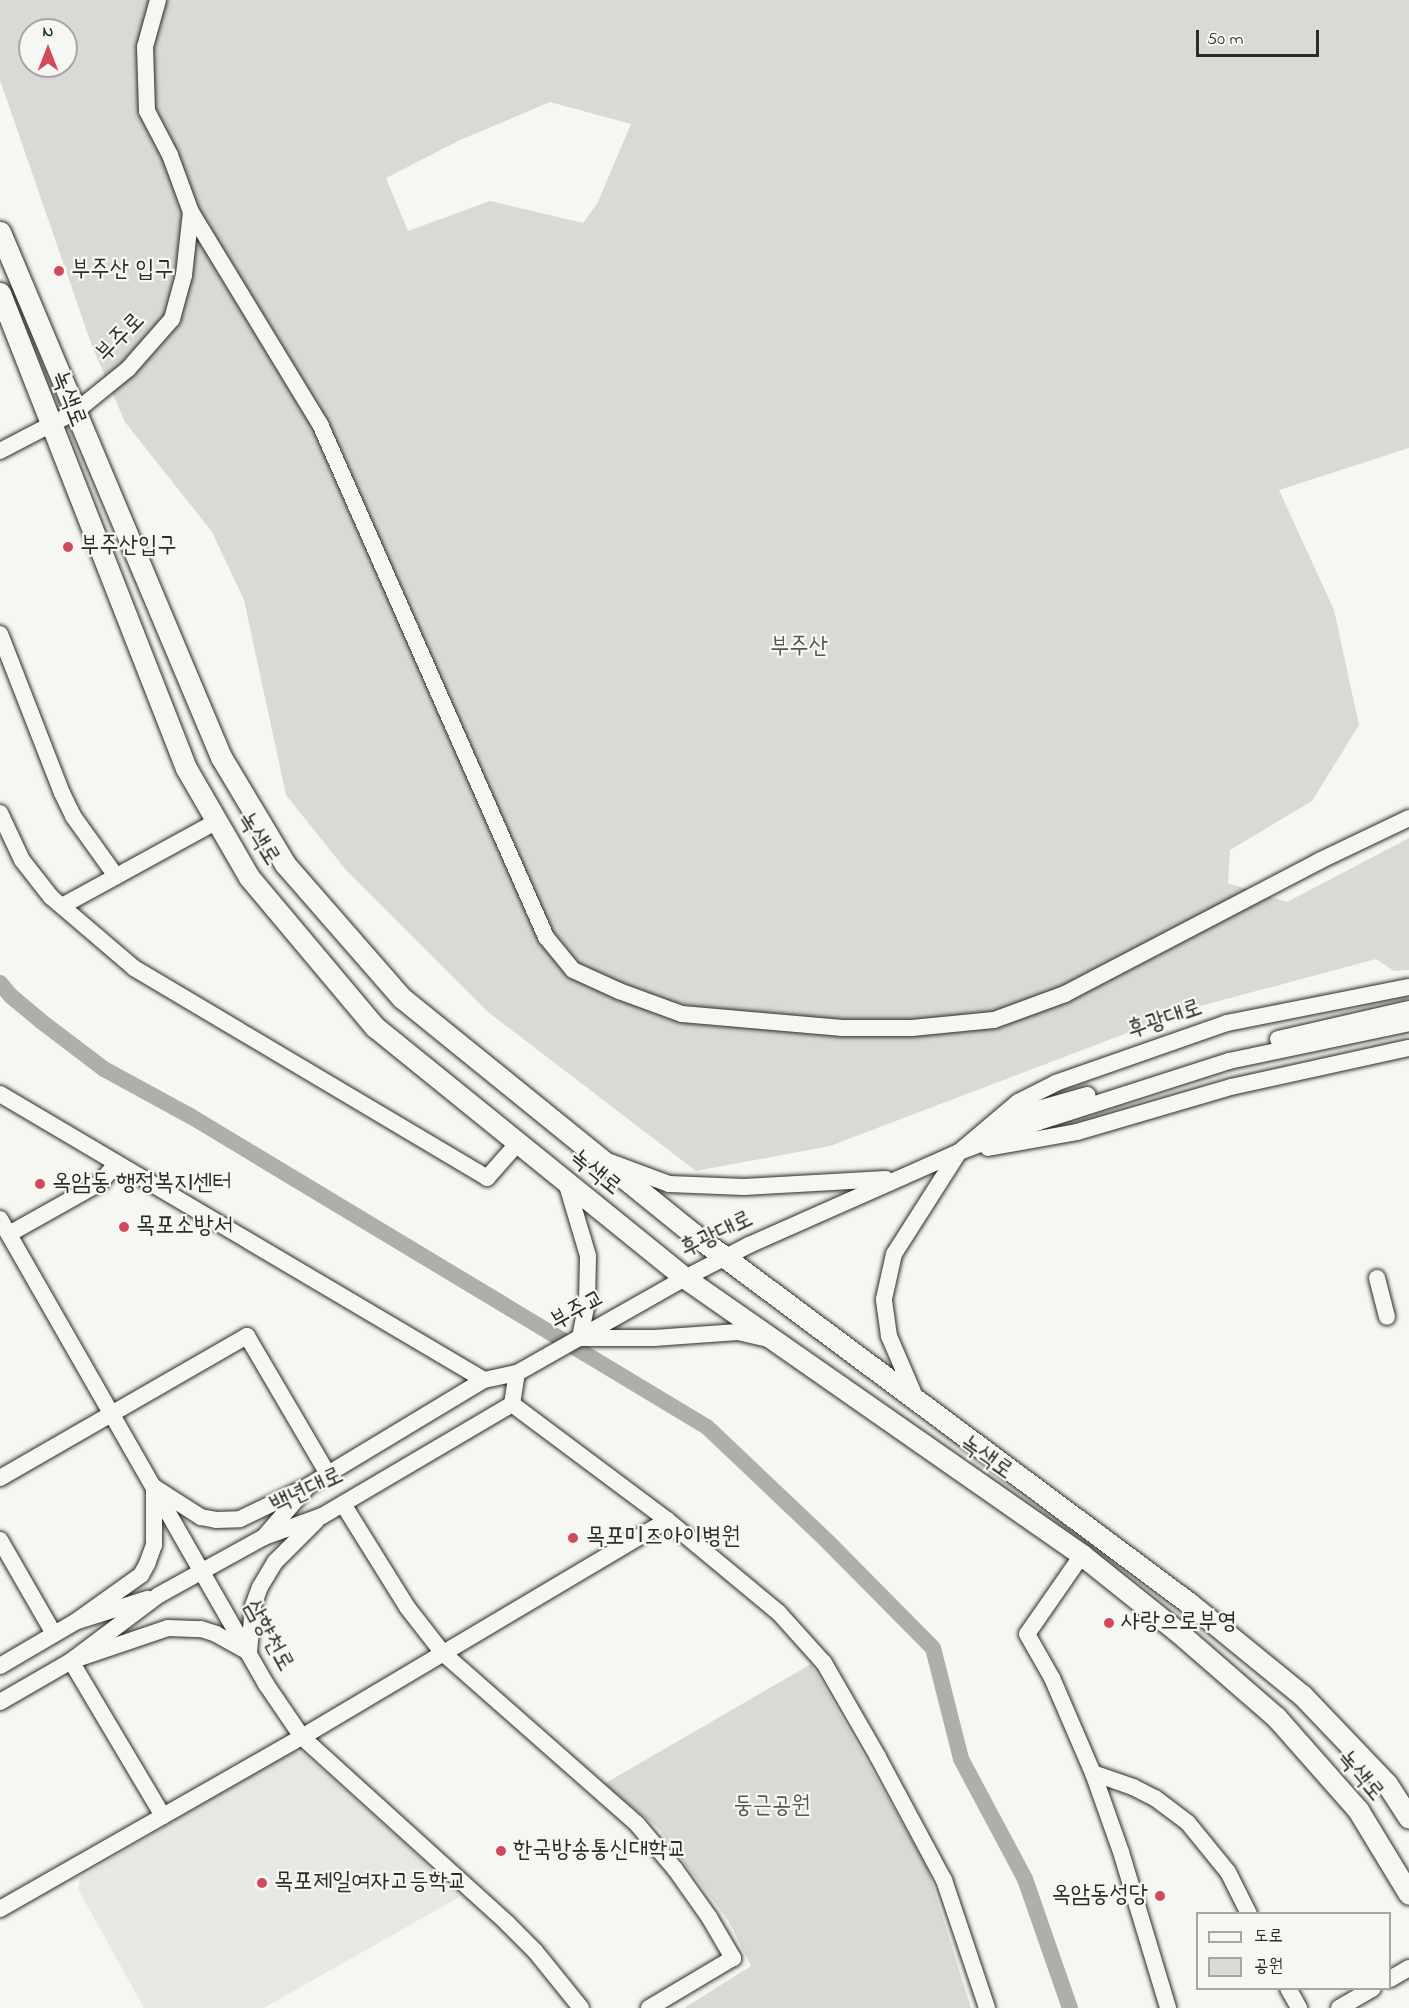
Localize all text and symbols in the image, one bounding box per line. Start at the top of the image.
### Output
north arrow [18,18,78,78]
scale bar [1199,18,1322,56]
text: N [43,20,53,44]
text: 50 m [1207,27,1244,53]
place label: 부주산 입구 [71,257,174,285]
marker: 부주산 입구 [52,264,66,278]
street label: 부주로 [91,307,151,369]
street label: 녹색로 [44,367,92,431]
place label: 부주산입구 [80,533,177,561]
marker: 부주산입구 [61,540,75,554]
park label: 부주산 [770,634,828,662]
street label: 녹색로 [230,807,286,871]
street label: 후광대로 [1124,994,1206,1046]
street label: 녹색로 [563,1144,627,1202]
place label: 옥암동 행정복지센터 [52,1170,232,1198]
marker: 옥암동 행정복지센터 [33,1177,47,1191]
street label: 후광대로 [676,1205,758,1265]
place label: 목포소방서 [136,1213,233,1241]
marker: 목포소방서 [117,1220,131,1234]
street label: 부주교 [546,1284,610,1338]
street label: 녹색로 [954,1430,1018,1486]
street label: 백년대로 [266,1462,348,1520]
place label: 목포미즈아이병원 [586,1524,740,1552]
marker: 목포미즈아이병원 [564,1529,582,1547]
street label: 삼향천로 [237,1595,299,1677]
place label: 사랑으로부영 [1121,1609,1237,1637]
marker: 사랑으로부영 [1102,1616,1116,1630]
street label: 녹색로 [1330,1745,1390,1807]
park label: 둥근공원 [733,1793,811,1821]
place label: 한국방송통신대학교 [513,1837,687,1865]
marker: 한국방송통신대학교 [494,1844,508,1858]
place label: 목포제일여자고등학교 [274,1869,467,1897]
marker: 목포제일여자고등학교 [255,1876,269,1890]
place label: 옥암동성당 [1051,1882,1148,1910]
marker: 옥암동성당 [1153,1889,1167,1903]
legend [1196,1912,1391,1990]
text: 도로 [1254,1924,1283,1950]
text: 공원 [1254,1954,1283,1980]

